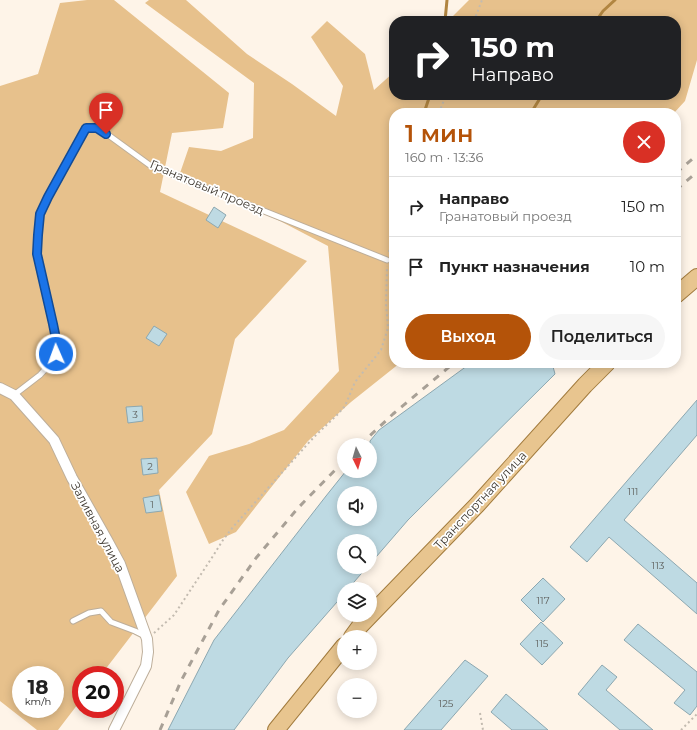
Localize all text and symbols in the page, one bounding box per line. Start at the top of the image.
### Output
text: 150 m [471,30,555,64]
icon: right [405,32,457,84]
text: Направо [471,64,554,86]
pin [89,93,123,134]
icon: arrive [95,99,117,121]
text: 1 мин [405,119,473,148]
button: close [623,121,665,163]
text: 160 m · 13:36 [405,149,484,165]
street label: Гранатовый проезд [148,156,266,218]
text: Направо [439,189,509,208]
icon: right [405,196,427,218]
text: 150 m [621,197,665,216]
text: Гранатовый проезд [439,208,572,224]
icon: arrive [405,256,427,278]
text: Пункт назначения [439,257,590,276]
text: 10 m [630,257,665,276]
button: Выход [405,314,531,360]
button: Поделиться [539,314,665,360]
position arrow [35,333,77,375]
house number: 3 [132,408,138,421]
north arrow [337,438,377,478]
map controls [337,438,377,718]
street label: Транспортная улица [430,448,530,552]
house number: 2 [147,460,153,473]
street label: Заливная улица [68,479,128,575]
house number: 111 [628,485,638,498]
button: sound [337,486,377,526]
house number: 1 [150,498,154,511]
button: search [337,534,377,574]
house number: 113 [652,559,665,572]
button: layers [337,582,377,622]
house number: 117 [536,594,550,607]
button: + [337,630,377,670]
house number: 115 [536,637,549,650]
speed limit sign: 20 [72,666,124,718]
text: 18 [27,675,49,699]
button: − [337,678,377,718]
text: km/h [25,695,51,708]
house number: 125 [439,697,454,710]

